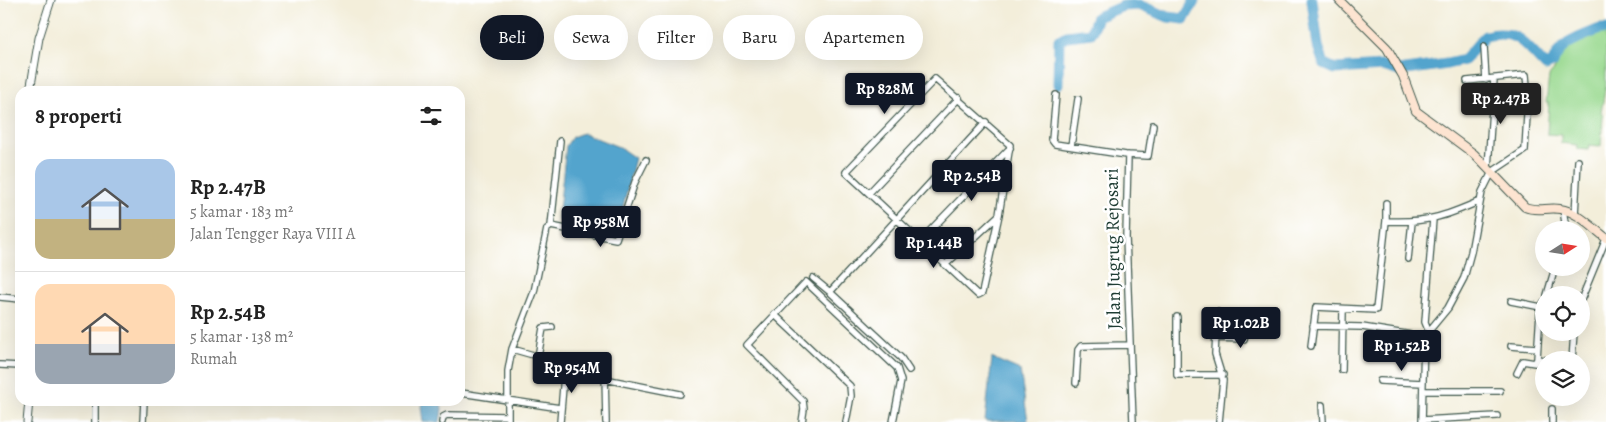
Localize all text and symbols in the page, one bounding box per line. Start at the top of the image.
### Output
chip: Beli [480,15,544,60]
chip: Sewa [554,15,628,60]
chip: Filter [638,15,713,60]
chip: Baru [723,15,795,60]
chip: Apartemen [805,15,923,60]
pin: Rp 828M [839,72,931,115]
text: Rp 828M [856,78,914,100]
pin: Rp 2.47B [1449,82,1553,125]
text: Rp 2.47B [1472,88,1530,110]
text: 8 properti [35,102,122,130]
icon: filters [417,102,445,130]
pin: Rp 2.54B [920,160,1024,202]
text: Rp 2.54B [943,165,1001,187]
street label: Jalan Jugrug Rejosari [1099,168,1127,330]
text: Rp 2.47B [190,173,266,201]
icon: home [75,179,135,239]
text: 5 kamar · 183 m² [190,201,293,223]
pin: Rp 958M [555,206,647,248]
text: Rp 958M [573,211,629,233]
north arrow [1535,221,1590,276]
map controls [1535,221,1590,406]
text: Jalan Tengger Raya VIII A [190,223,355,245]
pin: Rp 1.44B [882,226,986,269]
text: Rp 1.44B [906,232,962,254]
button: locate [1535,286,1590,341]
text: Rp 2.54B [190,298,266,326]
icon: home [75,304,135,364]
pin: Rp 1.02B [1189,306,1293,349]
text: Rp 1.02B [1212,312,1270,334]
text: 5 kamar · 138 m² [190,326,293,348]
pin: Rp 1.52B [1350,330,1454,372]
text: Rp 1.52B [1374,335,1430,357]
text: Rumah [190,348,237,370]
button: layers [1535,351,1590,406]
pin: Rp 954M [526,352,618,394]
text: Rp 954M [544,357,600,379]

